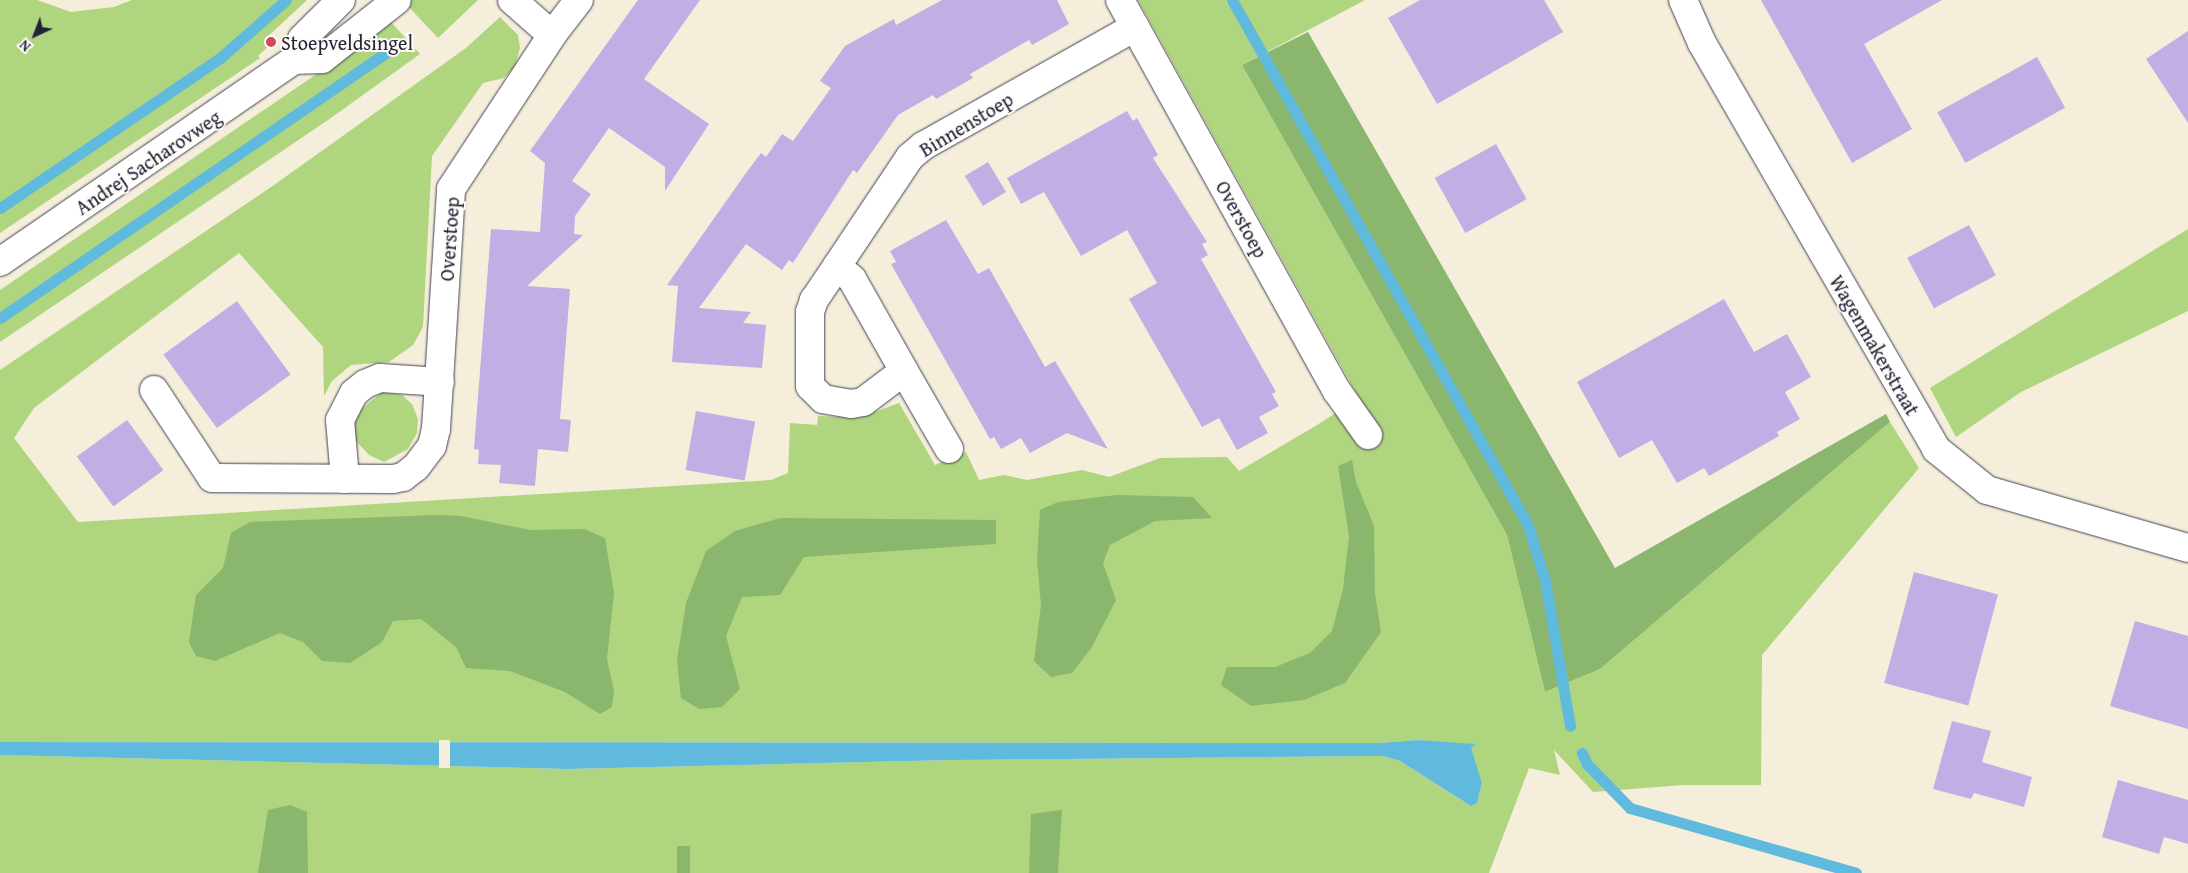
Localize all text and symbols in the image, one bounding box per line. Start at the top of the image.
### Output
north arrow [10,10,60,60]
place label: Stoepveldsingel [281,30,413,54]
text: N [15,35,35,56]
marker: Stoepveldsingel [265,36,277,48]
street label: Binnenstoep [915,87,1017,161]
street label: Andrej Sacharovweg [71,104,225,220]
street label: Overstoep [1211,176,1273,262]
street label: Overstoep [434,196,464,282]
street label: Wagenmakerstraat [1825,270,1925,420]

